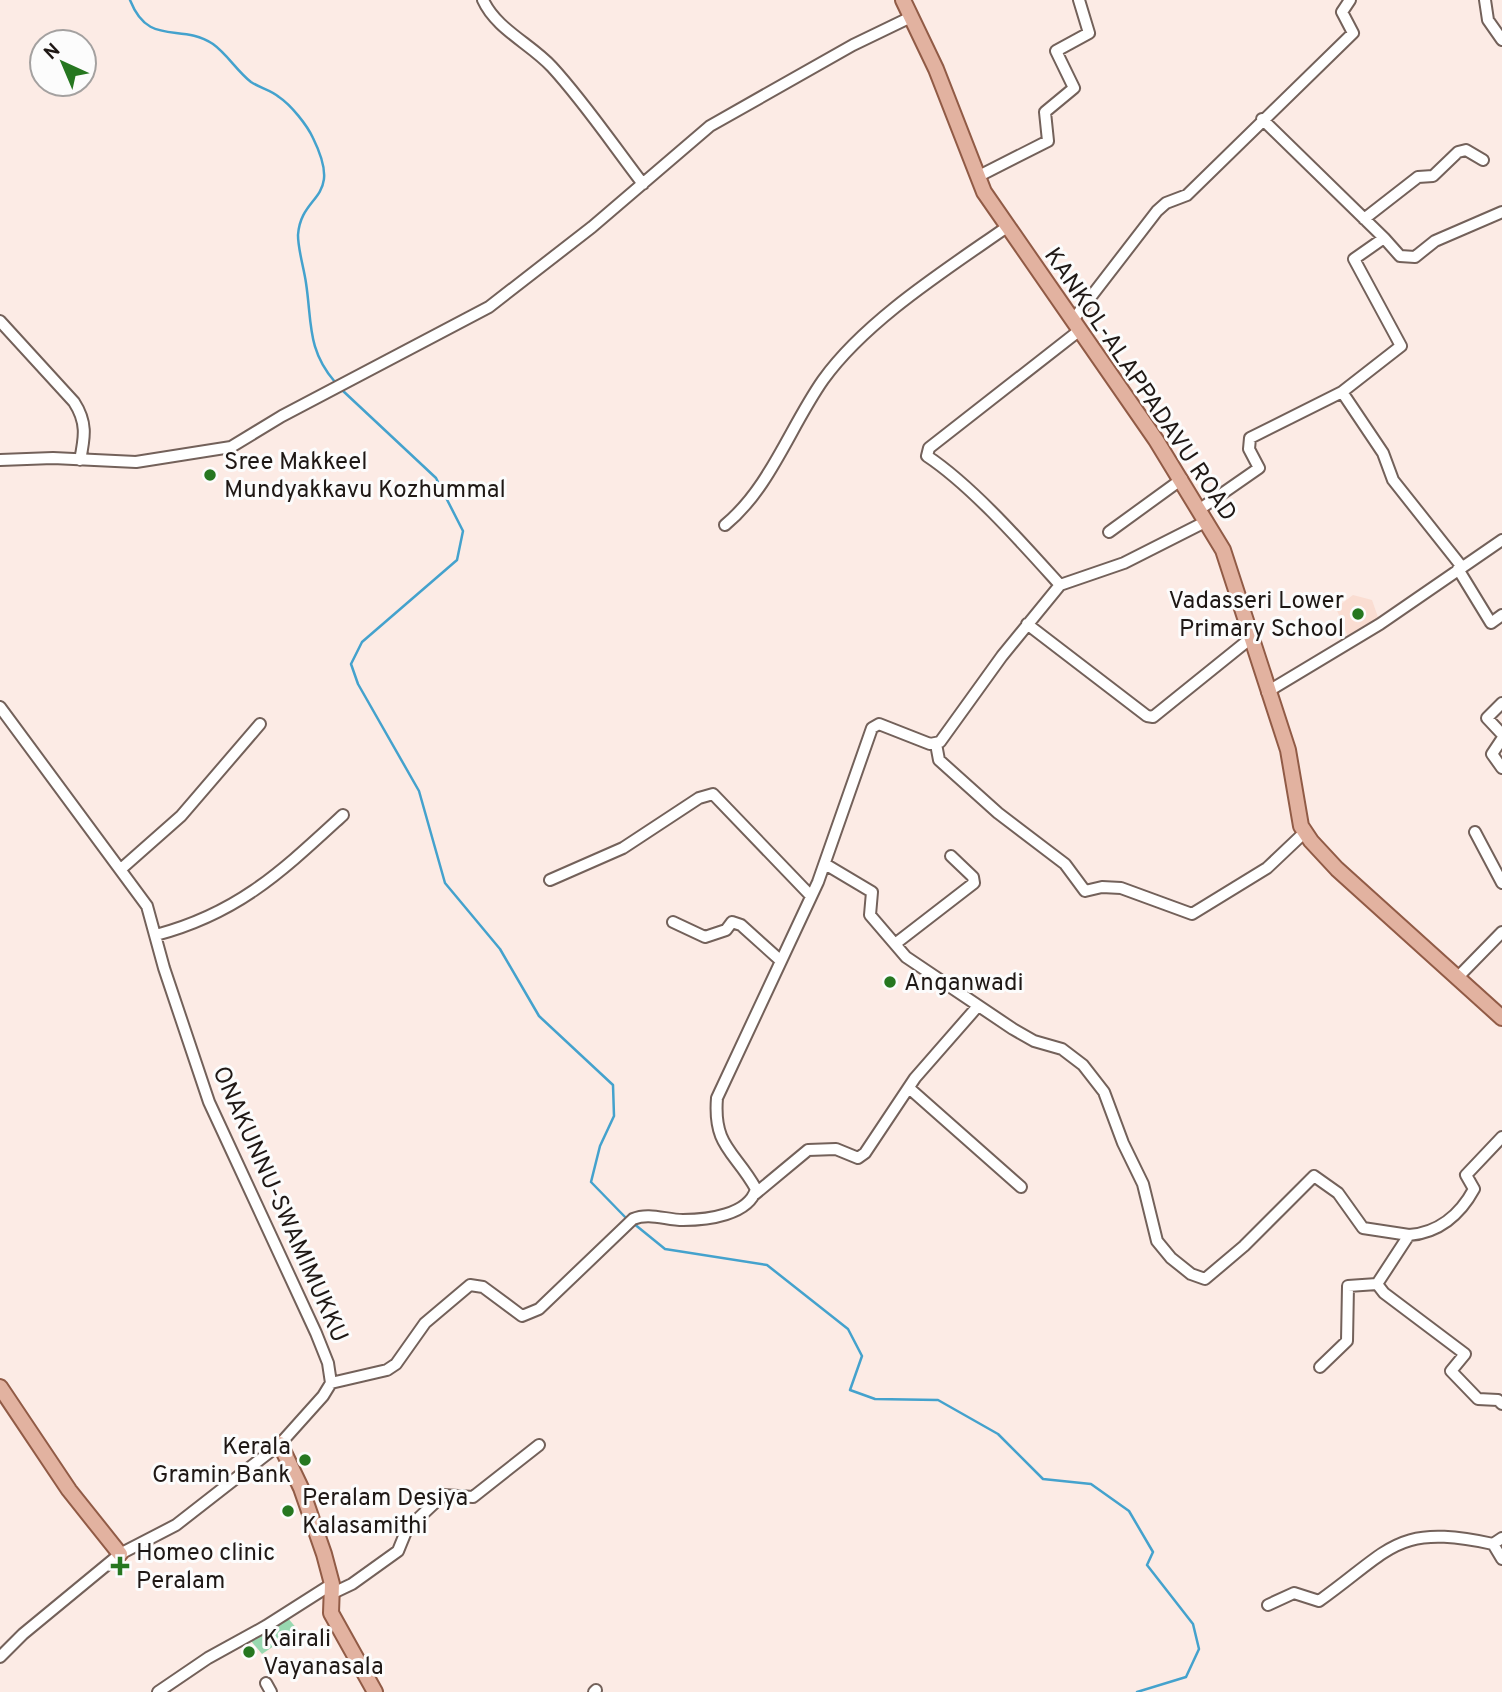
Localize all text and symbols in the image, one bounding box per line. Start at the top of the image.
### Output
north arrow [28,28,98,98]
text: N [39,39,66,66]
street label: KANKOL-ALAPPADAVU ROAD [1036,243,1242,528]
place label: Sree Makkeel Mundyakkavu Kozhummal [224,448,506,506]
marker: Sree Makkeel Mundyakkavu Kozhummal [202,467,218,483]
place label: Vadasseri Lower Primary School [1169,587,1344,645]
marker: Vadasseri Lower Primary School [1350,606,1366,622]
place label: Anganwadi [904,969,1024,999]
marker: Anganwadi [882,974,898,990]
street label: ONAKUNNU-SWAMIMUKKU [205,1062,354,1348]
place label: Kerala Gramin Bank [152,1433,291,1491]
marker: Kerala Gramin Bank [297,1452,313,1468]
place label: Peralam Desiya Kalasamithi [302,1484,468,1542]
marker: Peralam Desiya Kalasamithi [280,1503,296,1519]
place label: Homeo clinic Peralam [136,1539,275,1597]
marker: Homeo clinic Peralam [110,1556,130,1576]
place label: Kairali Vayanasala [263,1625,384,1683]
marker: Kairali Vayanasala [241,1644,257,1660]

